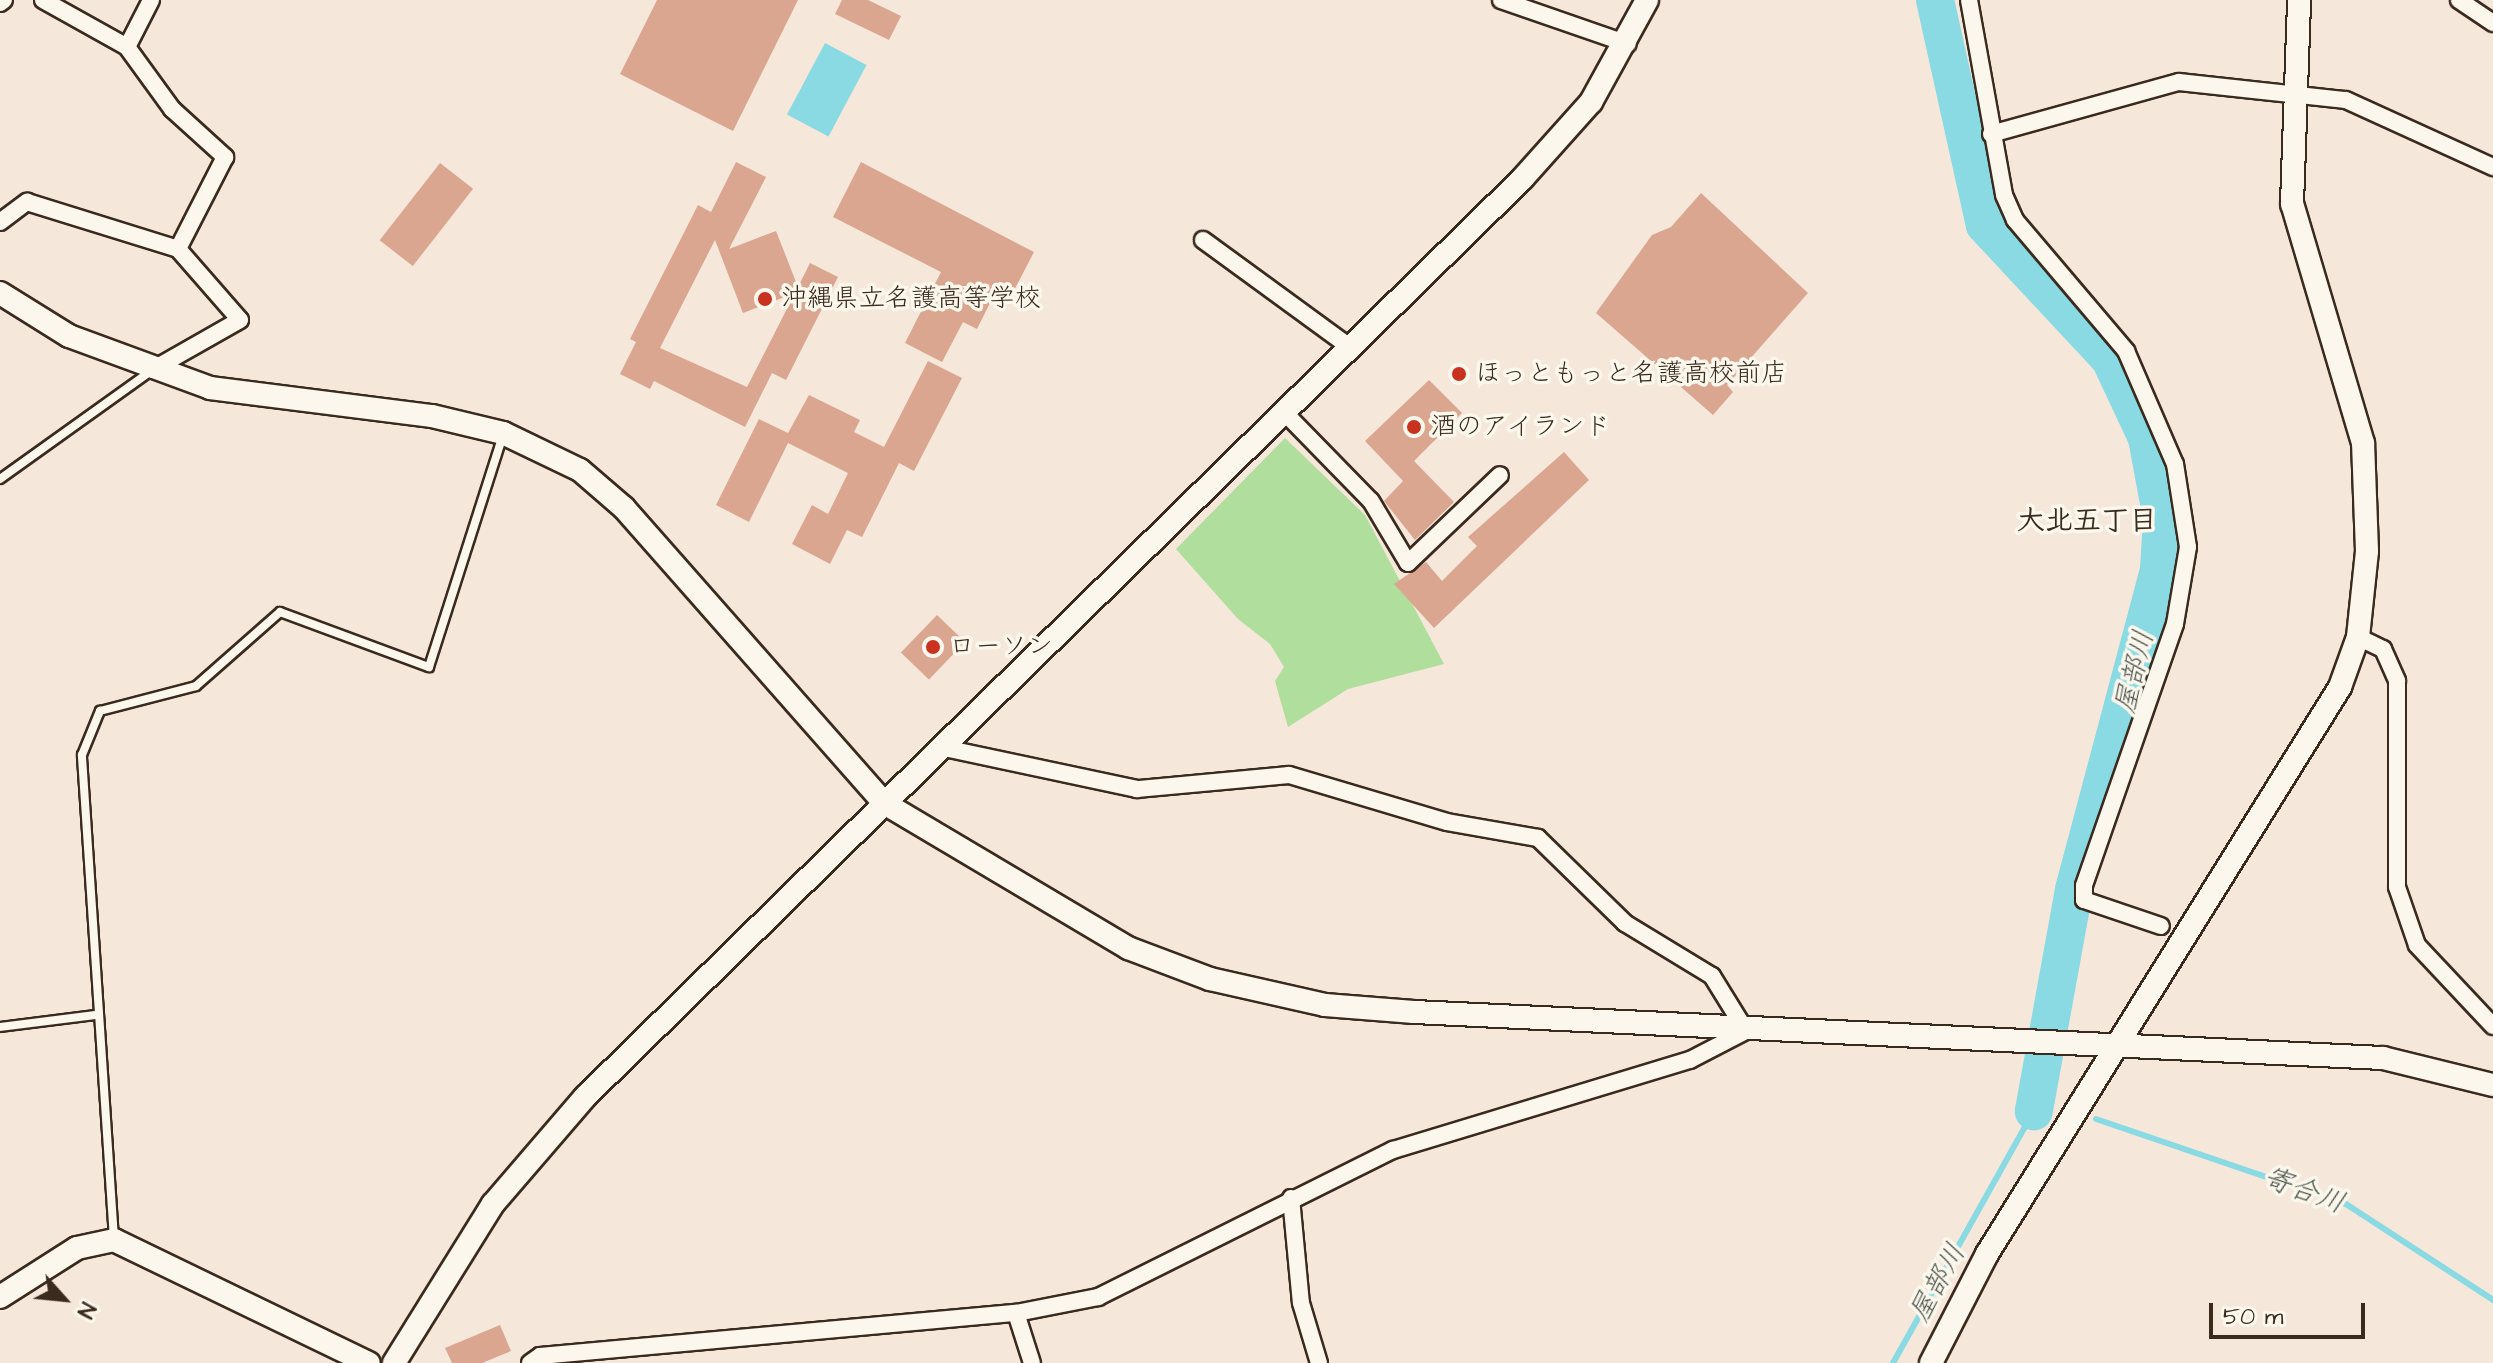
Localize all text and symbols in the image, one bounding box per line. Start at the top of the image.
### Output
place label: 沖縄県立名護高等学校 [781,283,1041,315]
marker: 沖縄県立名護高等学校 [756,290,774,308]
place label: ほっともっと名護高校前店 [1475,358,1787,390]
marker: ほっともっと名護高校前店 [1450,365,1468,383]
place label: 酒のアイランド [1430,411,1612,443]
marker: 酒のアイランド [1405,418,1423,436]
district label: 大北五丁目 [2017,504,2157,538]
water label: 屋部川 [2109,627,2161,717]
place label: ローソン [949,631,1053,663]
marker: ローソン [924,638,942,656]
water label: 寄合川 [2259,1161,2349,1221]
water label: 屋部川 [1903,1238,1973,1328]
north arrow [24,1259,104,1339]
scale bar [2213,1287,2369,1337]
text: N [69,1297,103,1323]
text: 50 m [2223,1300,2283,1334]

